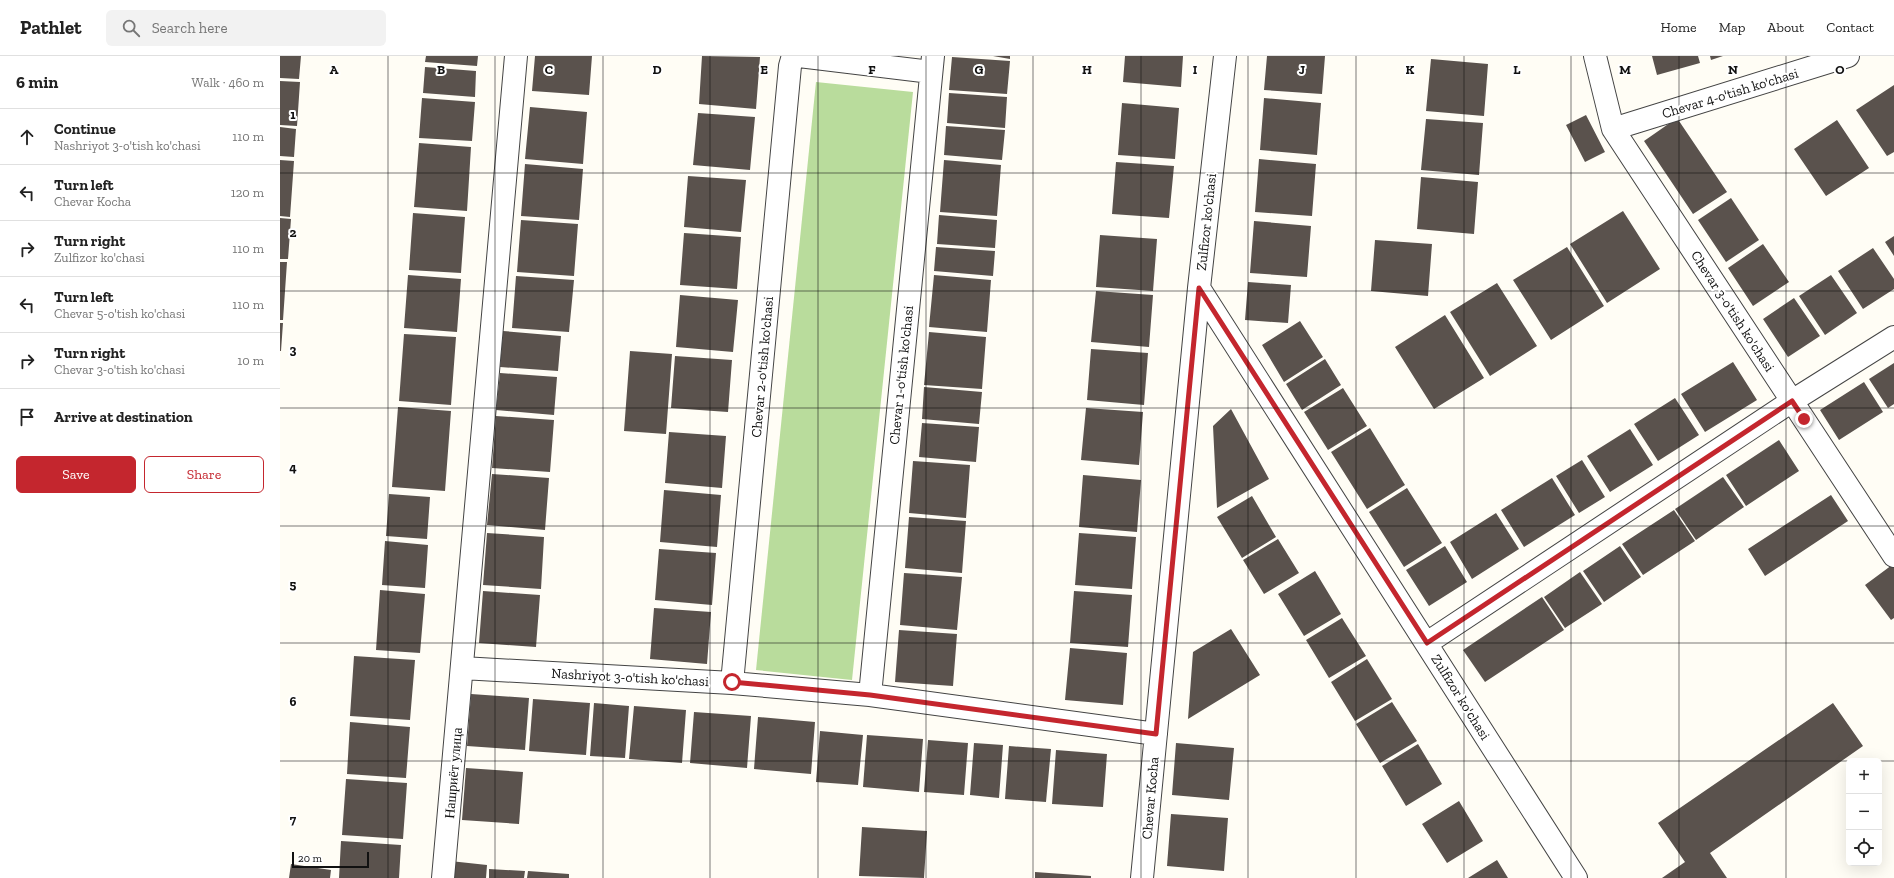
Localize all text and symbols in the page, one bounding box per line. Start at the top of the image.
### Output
search box [106,10,386,46]
text: Pathlet [20,16,82,39]
icon: search [120,17,142,39]
text: Search here [152,19,228,37]
text: Home [1661,19,1697,36]
text: Map [1719,19,1745,36]
text: About [1767,19,1804,36]
text: Contact [1826,19,1874,36]
text: A [330,62,339,77]
text: B [437,62,445,77]
text: C [545,62,553,77]
text: D [652,62,662,77]
text: E [760,62,768,77]
text: F [868,62,876,77]
text: G [975,62,984,77]
text: H [1082,62,1092,77]
text: I [1193,62,1198,77]
text: J [1299,62,1305,77]
text: K [1406,62,1415,77]
text: L [1513,62,1521,77]
text: M [1619,62,1631,77]
text: N [1728,62,1738,77]
text: O [1835,62,1845,77]
street label: Chevar 4-o'tish ko'chasi [1660,65,1800,122]
text: 6 min [16,72,58,92]
text: Walk · 460 m [192,75,264,90]
text: 1 [290,107,296,122]
text: Continue [54,120,116,138]
icon: ahead [16,126,38,148]
text: 110 m [232,129,264,144]
text: Nashriyot 3-o'tish ko'chasi [54,138,201,153]
street label: Zulfizor ko'chasi [1193,173,1220,272]
text: Turn left [54,176,114,194]
icon: left [16,182,38,204]
text: 120 m [231,185,264,200]
text: Chevar Kocha [54,194,131,209]
text: 2 [290,225,297,240]
text: Turn right [54,232,125,250]
icon: right [16,238,38,260]
text: 110 m [232,241,264,256]
street label: Chevar 3-o'tish ko'chasi [1687,248,1778,375]
text: Zulfizor ko'chasi [54,250,145,265]
text: Turn left [54,288,114,306]
icon: left [16,294,38,316]
street label: Chevar 2-o'tish ko'chasi [748,296,777,438]
text: 110 m [232,297,264,312]
street label: Chevar 1-o'tish ko'chasi [886,305,917,445]
text: Chevar 5-o'tish ko'chasi [54,306,185,321]
text: 3 [290,342,297,357]
text: Turn right [54,344,125,362]
icon: right [16,350,38,372]
text: 10 m [237,353,264,368]
text: Chevar 3-o'tish ko'chasi [54,362,185,377]
icon: arrive [16,406,38,428]
text: Arrive at destination [54,408,193,426]
route end [1795,410,1813,428]
button: Save [16,456,136,493]
button: Share [144,456,264,493]
text: 4 [289,460,297,475]
text: 5 [290,577,297,592]
street label: Zulfizor ko'chasi [1427,651,1494,743]
street label: Nashriyot 3-o'tish ko'chasi [551,665,709,690]
route start [723,673,741,691]
text: 6 [290,694,297,709]
street label: Нашриёт улица [441,726,466,819]
street label: Chevar Kocha [1138,756,1163,840]
map controls [1846,758,1882,866]
button: + [1846,758,1882,794]
button: − [1846,794,1882,830]
text: 7 [290,812,297,827]
button: locate [1846,830,1882,866]
scale bar [292,850,369,869]
text: 20 m [298,852,322,865]

